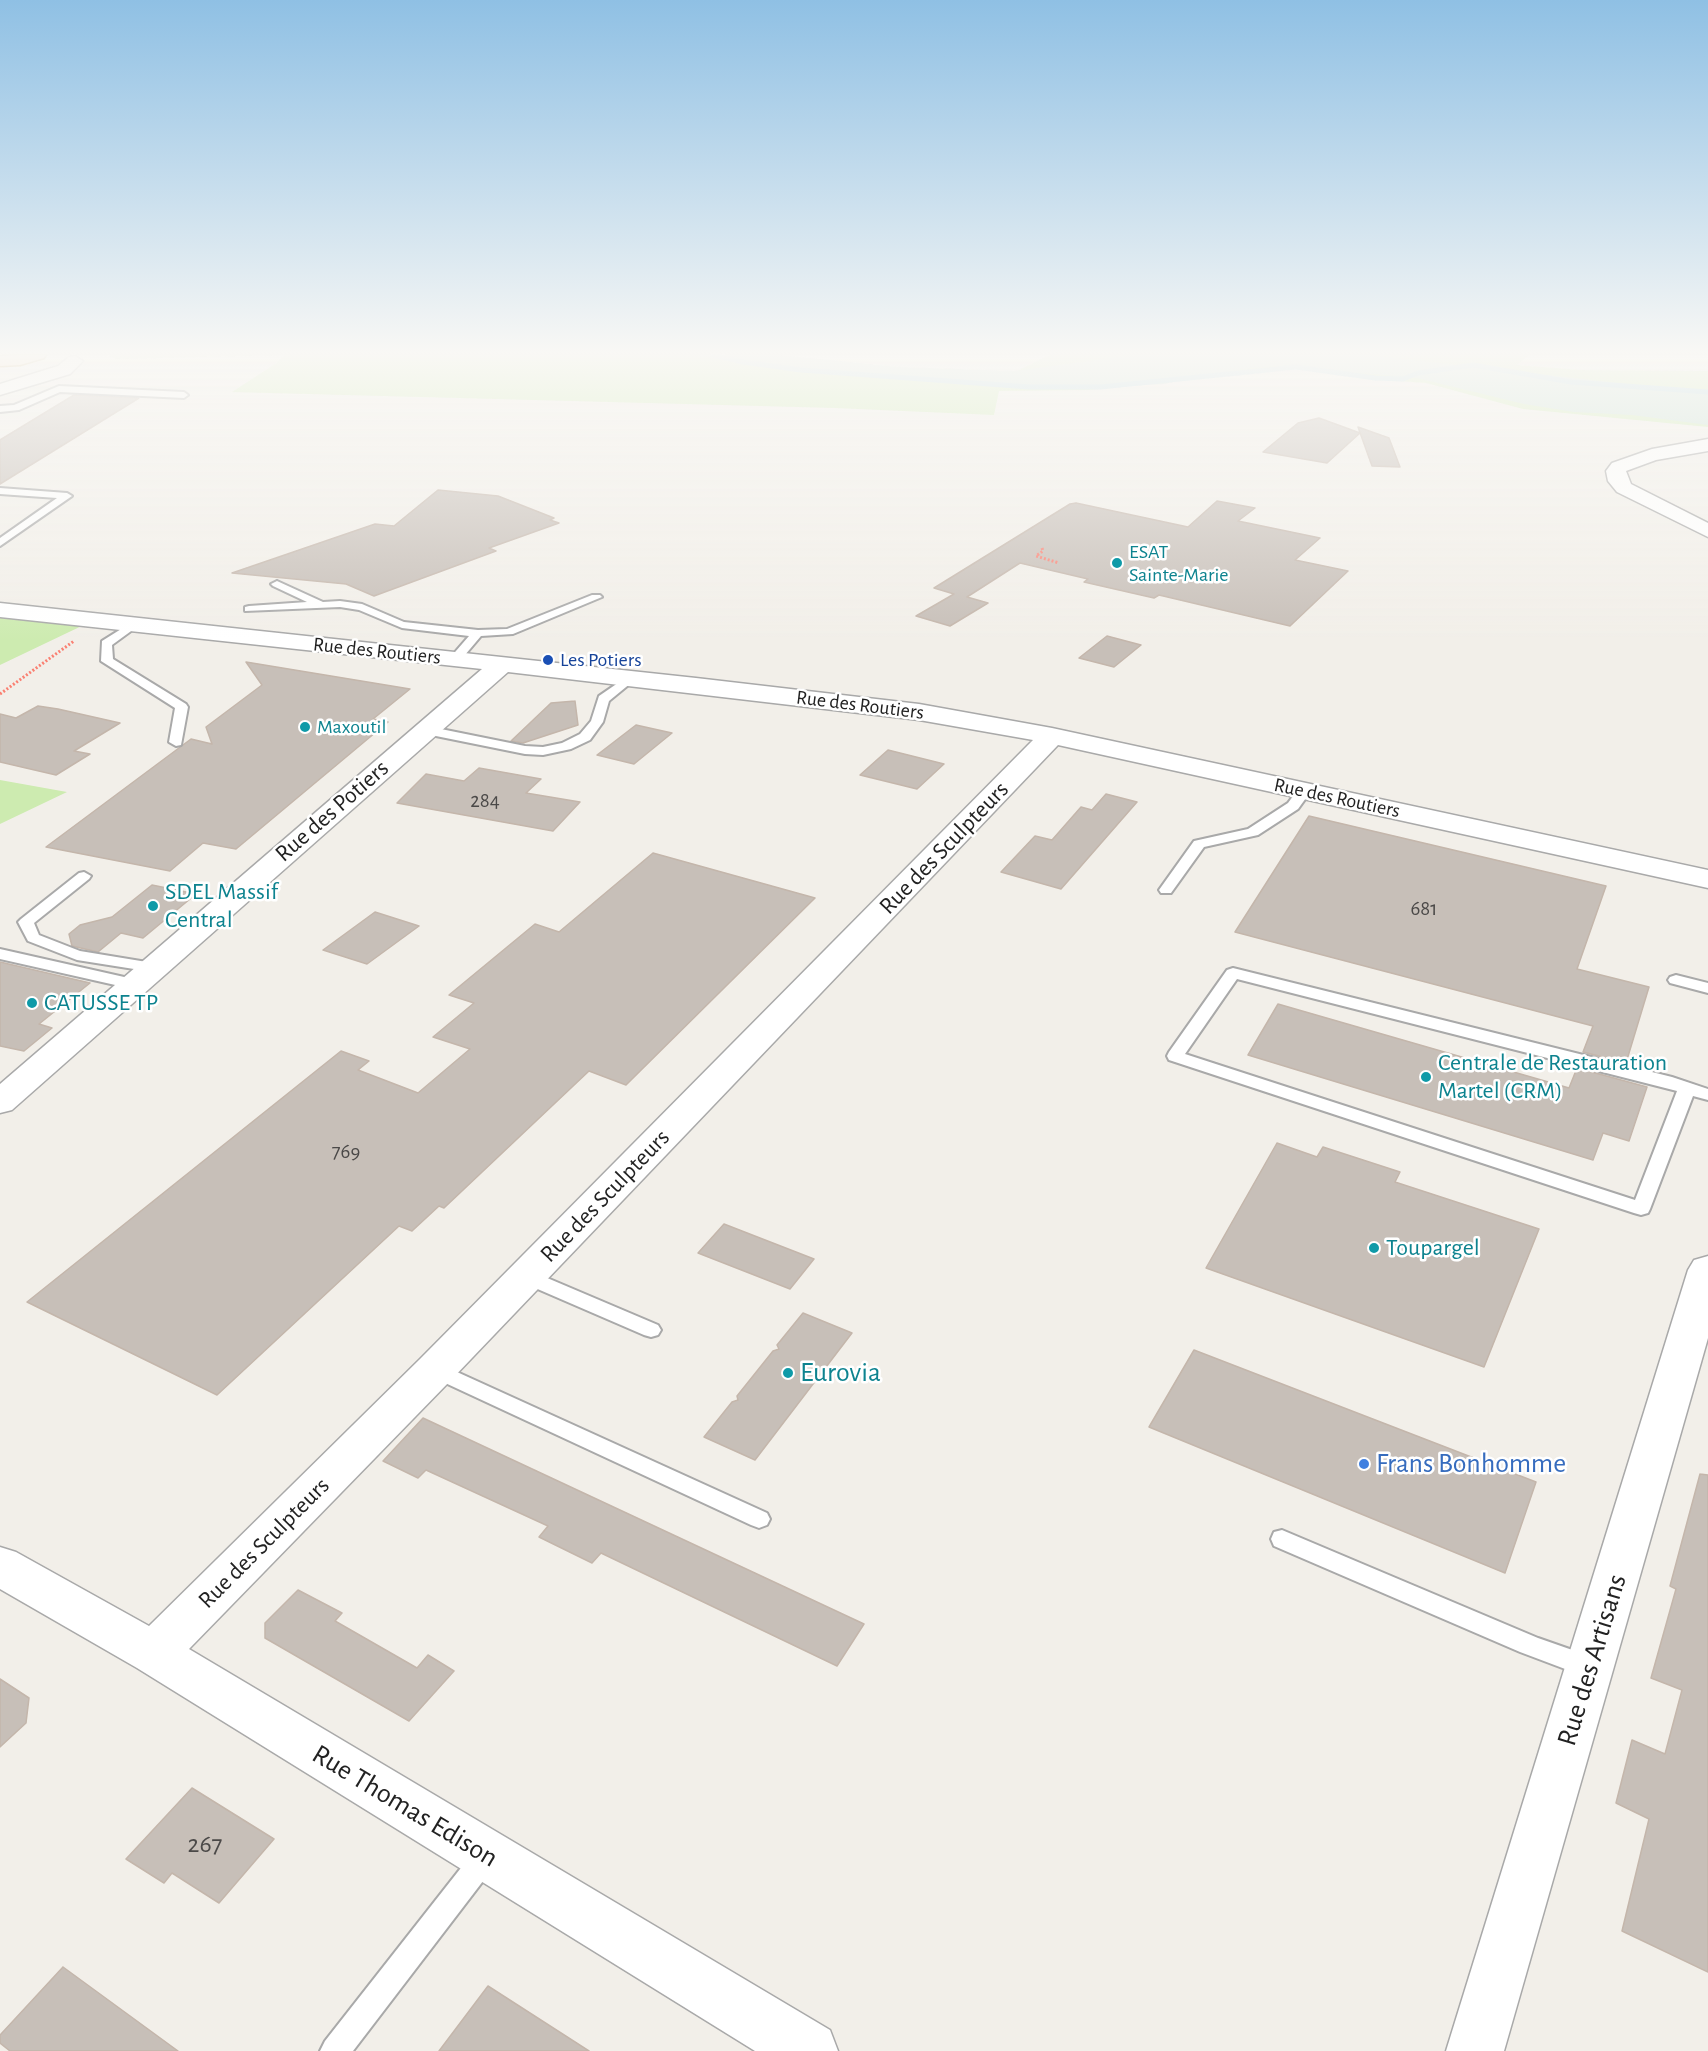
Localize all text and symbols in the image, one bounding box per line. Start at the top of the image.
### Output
place label: ESAT Sainte-Marie [1129,540,1228,587]
marker: ESAT Sainte-Marie [1110,556,1124,570]
street label: Rue des Routiers [312,632,442,670]
place label: Les Potiers [560,648,642,672]
marker: Les Potiers [541,653,555,667]
street label: Rue des Routiers [795,685,925,725]
place label: Maxoutil [317,715,386,739]
marker: Maxoutil [298,720,312,734]
street label: Rue des Potiers [269,754,395,868]
street label: Rue des Routiers [1272,773,1402,823]
street label: Rue des Sculpteurs [873,775,1015,921]
house number: 284 [470,788,500,814]
place label: SDEL Massif Central [165,878,278,934]
house number: 681 [1410,896,1438,922]
marker: SDEL Massif Central [146,899,160,913]
place label: CATUSSE TP [44,989,158,1017]
marker: CATUSSE TP [25,996,39,1010]
place label: Centrale de Restauration Martel (CRM) [1438,1049,1667,1105]
marker: Centrale de Restauration Martel (CRM) [1419,1070,1433,1084]
street label: Rue des Sculpteurs [534,1123,676,1269]
house number: 769 [332,1139,360,1165]
place label: Toupargel [1386,1234,1480,1262]
marker: Toupargel [1367,1241,1381,1255]
place label: Eurovia [800,1356,881,1390]
marker: Eurovia [781,1366,795,1380]
place label: Frans Bonhomme [1376,1447,1566,1481]
marker: Frans Bonhomme [1357,1457,1371,1471]
street label: Rue des Sculpteurs [192,1471,336,1615]
street label: Rue des Artisans [1550,1570,1634,1750]
street label: Rue Thomas Edison [306,1737,504,1875]
house number: 267 [188,1828,222,1860]

